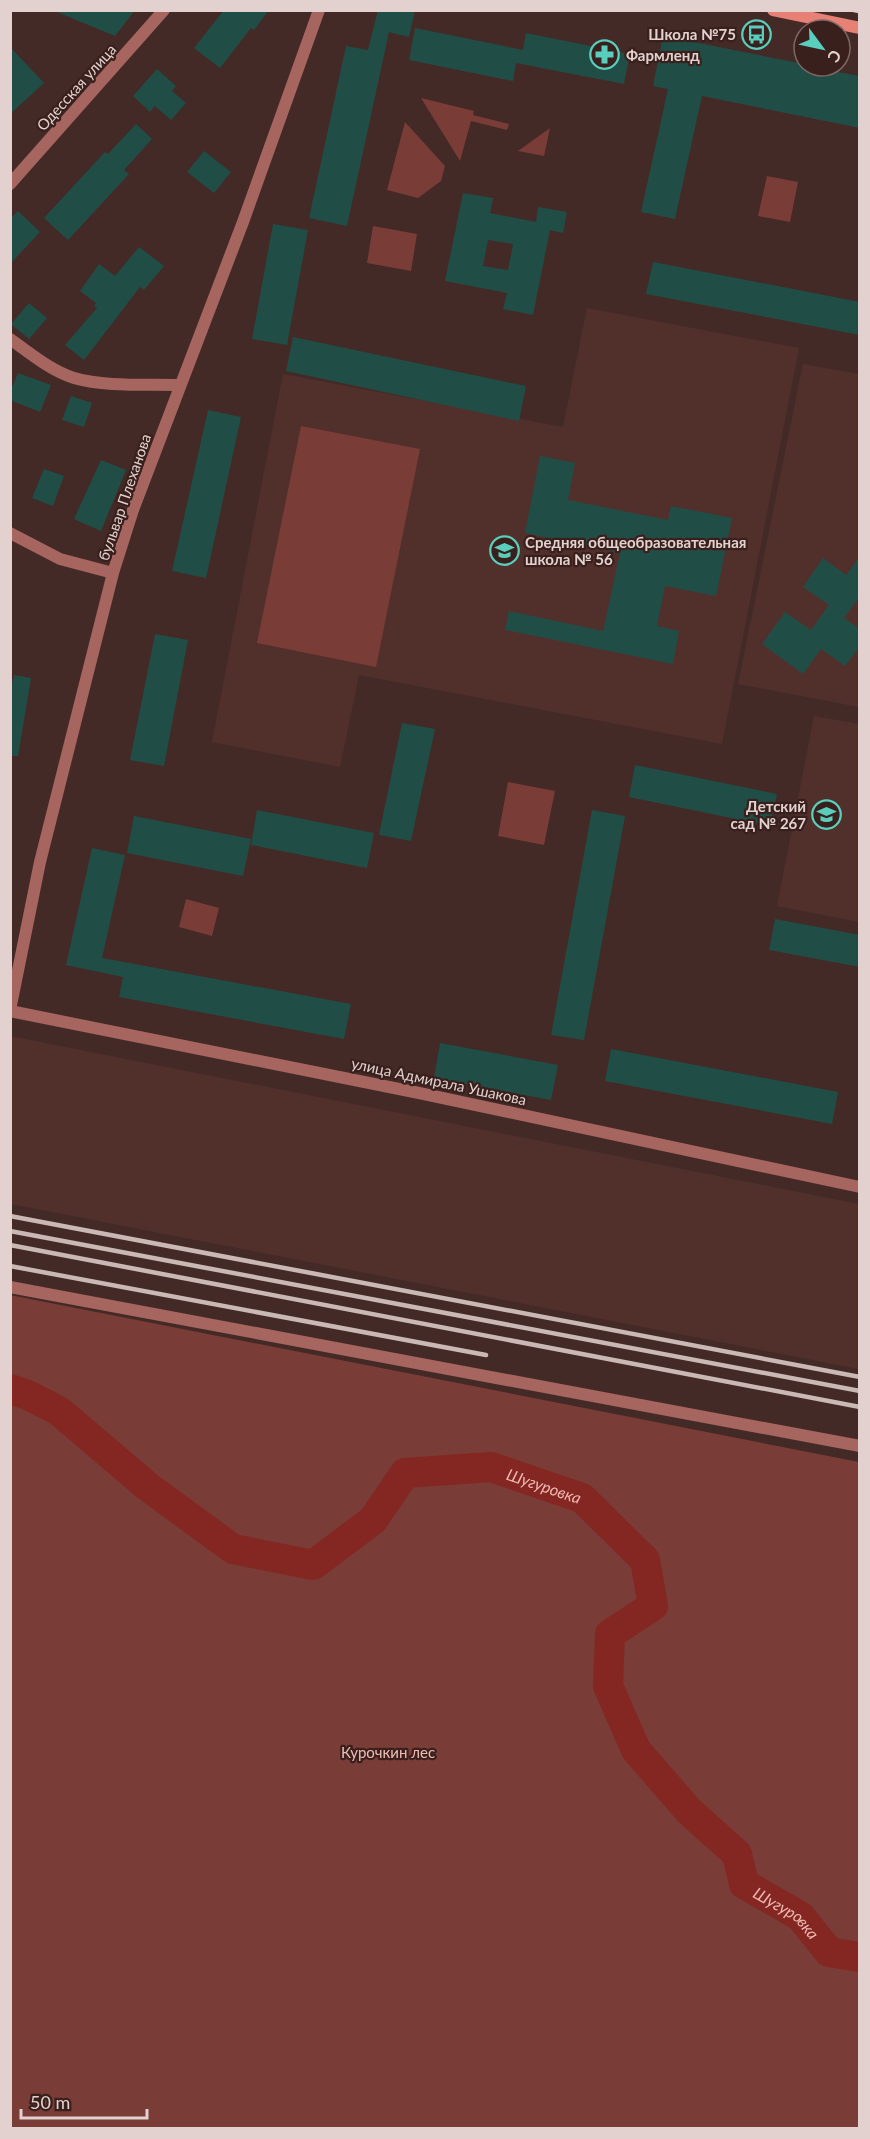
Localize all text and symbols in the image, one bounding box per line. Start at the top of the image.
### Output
bus stop icon: Школа №75 [741,18,773,50]
north arrow [792,18,852,78]
place label: Школа №75 [648,25,736,43]
pharmacy icon: Фармленд [589,39,621,71]
street label: Одесская улица [32,40,120,134]
place label: Фармленд [626,46,700,64]
text: С [824,47,846,66]
street label: бульвар Плеханова [94,431,154,563]
place label: Средняя общеобразовательная школа № 56 [525,533,746,568]
school or university icon: Средняя общеобразовательная школа № 56 [488,535,520,567]
place label: Детский сад № 267 [731,797,806,832]
school or university icon: Детский сад № 267 [811,799,843,831]
street label: улица Адмирала Ушакова [350,1054,528,1108]
water label: Шугуровка [505,1464,584,1507]
park label: Курочкин лес [341,1743,435,1761]
water label: Шугуровка [751,1882,824,1942]
scale bar [21,2082,147,2120]
text: 50 m [30,2091,70,2113]

